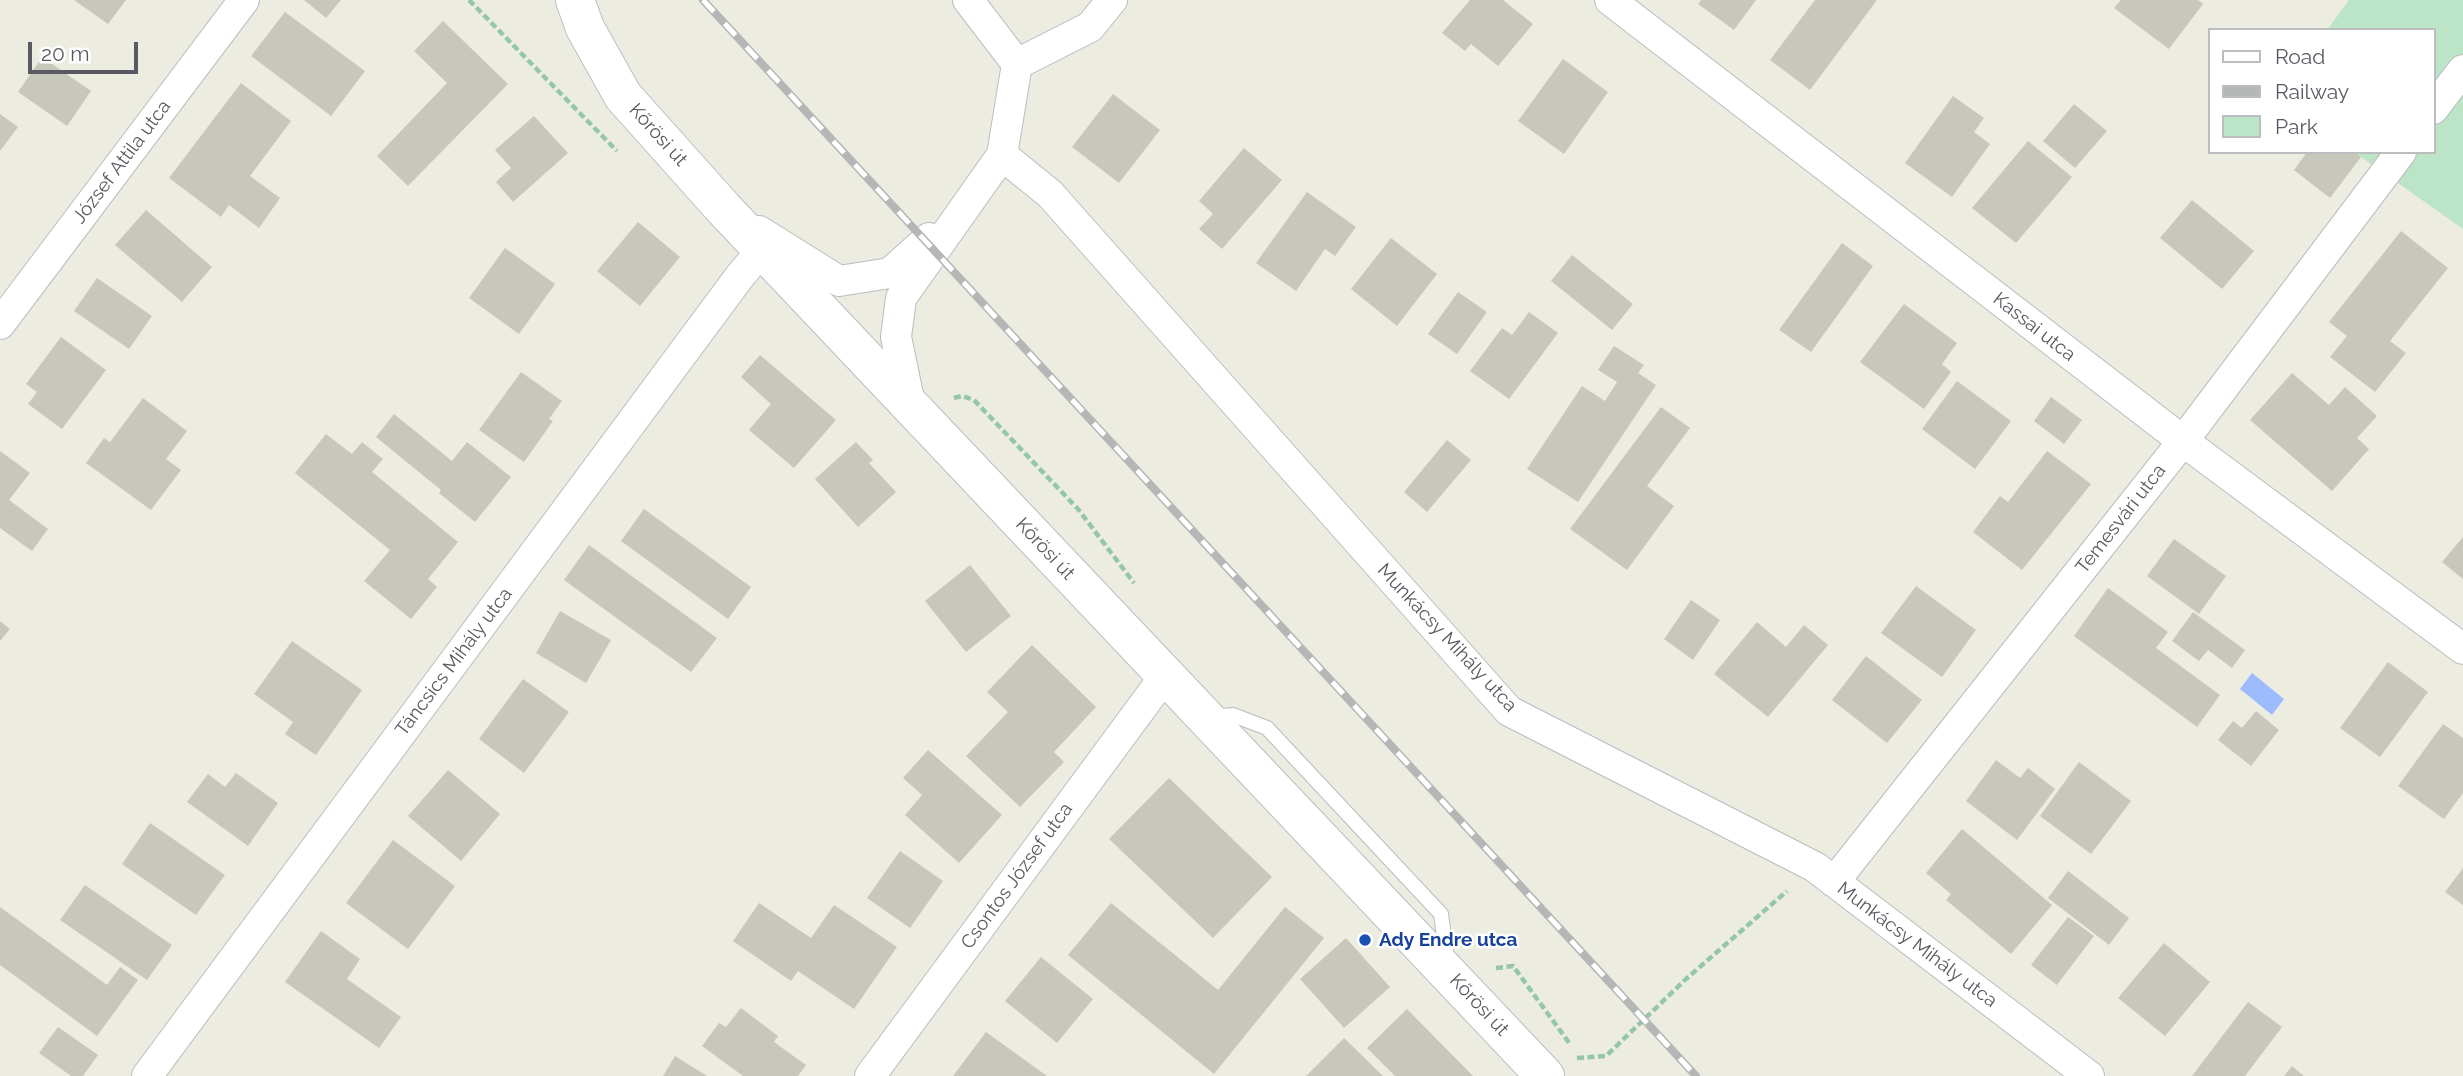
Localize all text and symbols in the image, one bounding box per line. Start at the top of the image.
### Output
scale bar [32,28,142,72]
legend [2208,28,2435,154]
text: 20 m [41,41,89,66]
text: Road [2275,44,2325,69]
text: Railway [2275,79,2349,104]
street label: József Attila utca [68,96,176,228]
street label: Kőrösi út [624,99,692,171]
text: Park [2275,114,2318,139]
street label: Kassai utca [1988,288,2080,366]
street label: Temesvári utca [2071,460,2171,578]
street label: Kőrösi út [1011,513,1079,585]
street label: Munkácsy Mihály utca [1372,559,1522,717]
street label: Táncsics Mihály utca [391,583,517,741]
street label: Csontos József utca [956,798,1078,954]
street label: Munkácsy Mihály utca [1832,877,2002,1013]
place label: Ady Endre utca [1379,929,1517,951]
marker: Ady Endre utca [1357,932,1373,948]
street label: Kőrösi út [1445,969,1513,1041]

